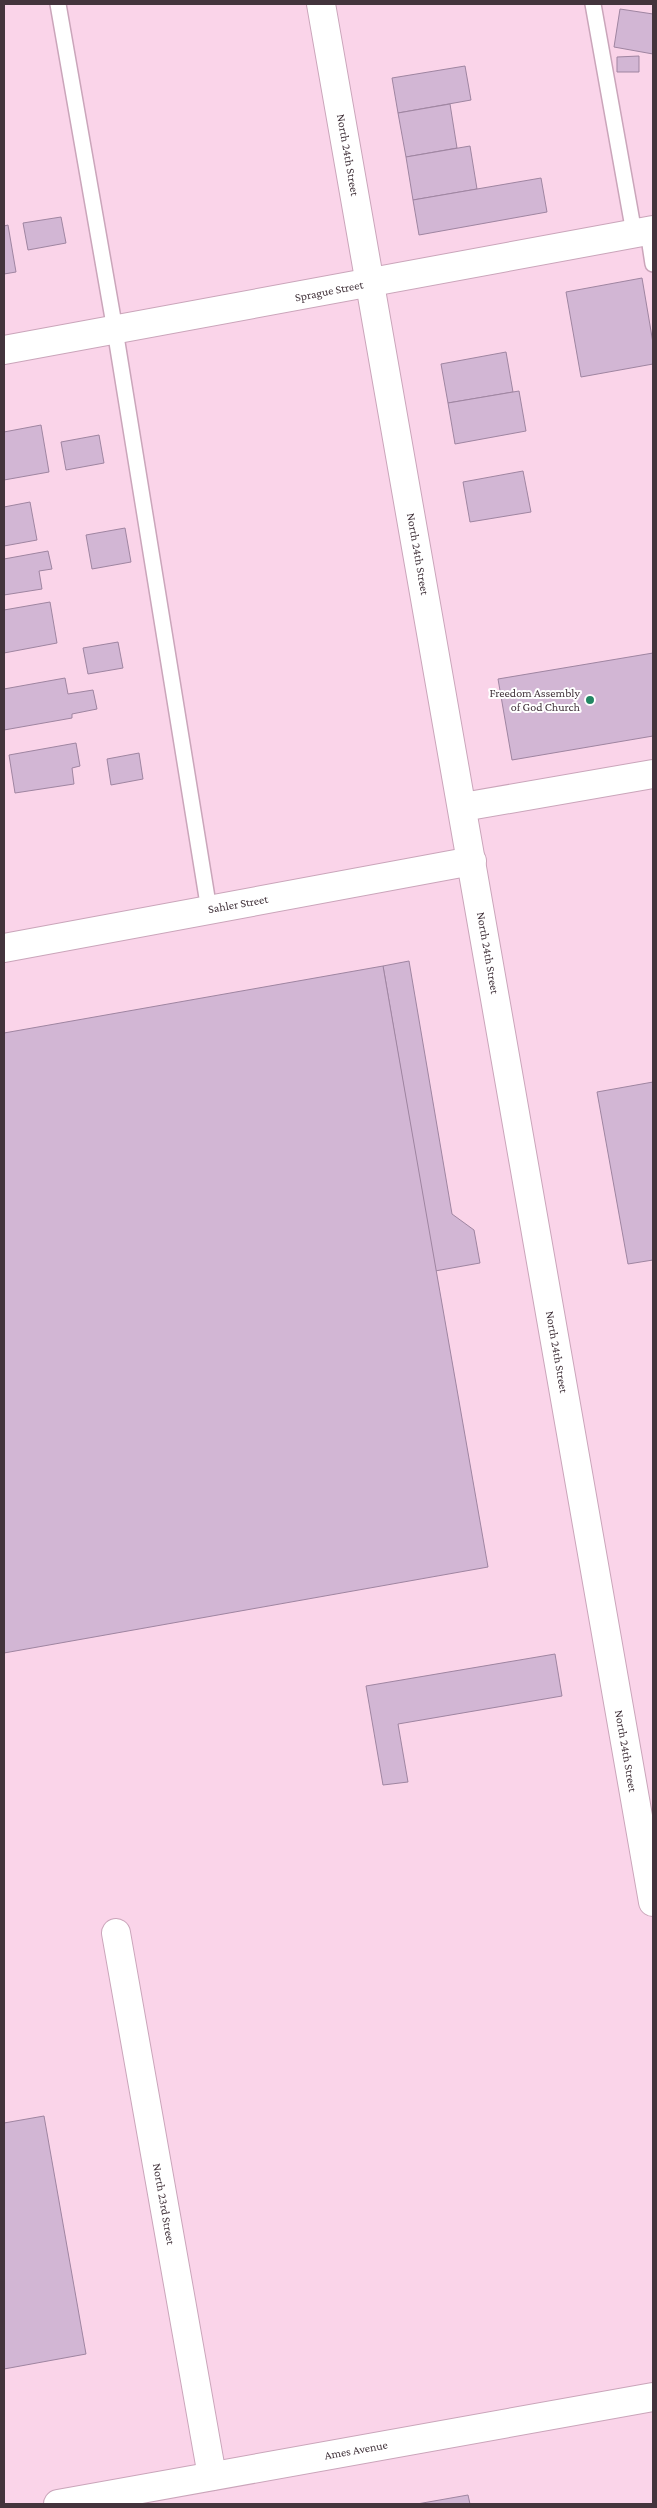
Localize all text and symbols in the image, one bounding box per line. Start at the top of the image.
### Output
street label: North 24th Street [334,113,362,198]
street label: Sprague Street [294,277,365,304]
street label: North 24th Street [404,512,432,597]
place label: Freedom Assembly of God Church [489,686,581,714]
marker: Freedom Assembly of God Church [584,694,596,706]
street label: Sahler Street [207,892,270,916]
street label: North 24th Street [474,911,502,996]
street label: North 24th Street [543,1310,571,1395]
street label: North 24th Street [612,1709,640,1794]
street label: North 23rd Street [150,2162,178,2247]
street label: Ames Avenue [323,2438,389,2462]

